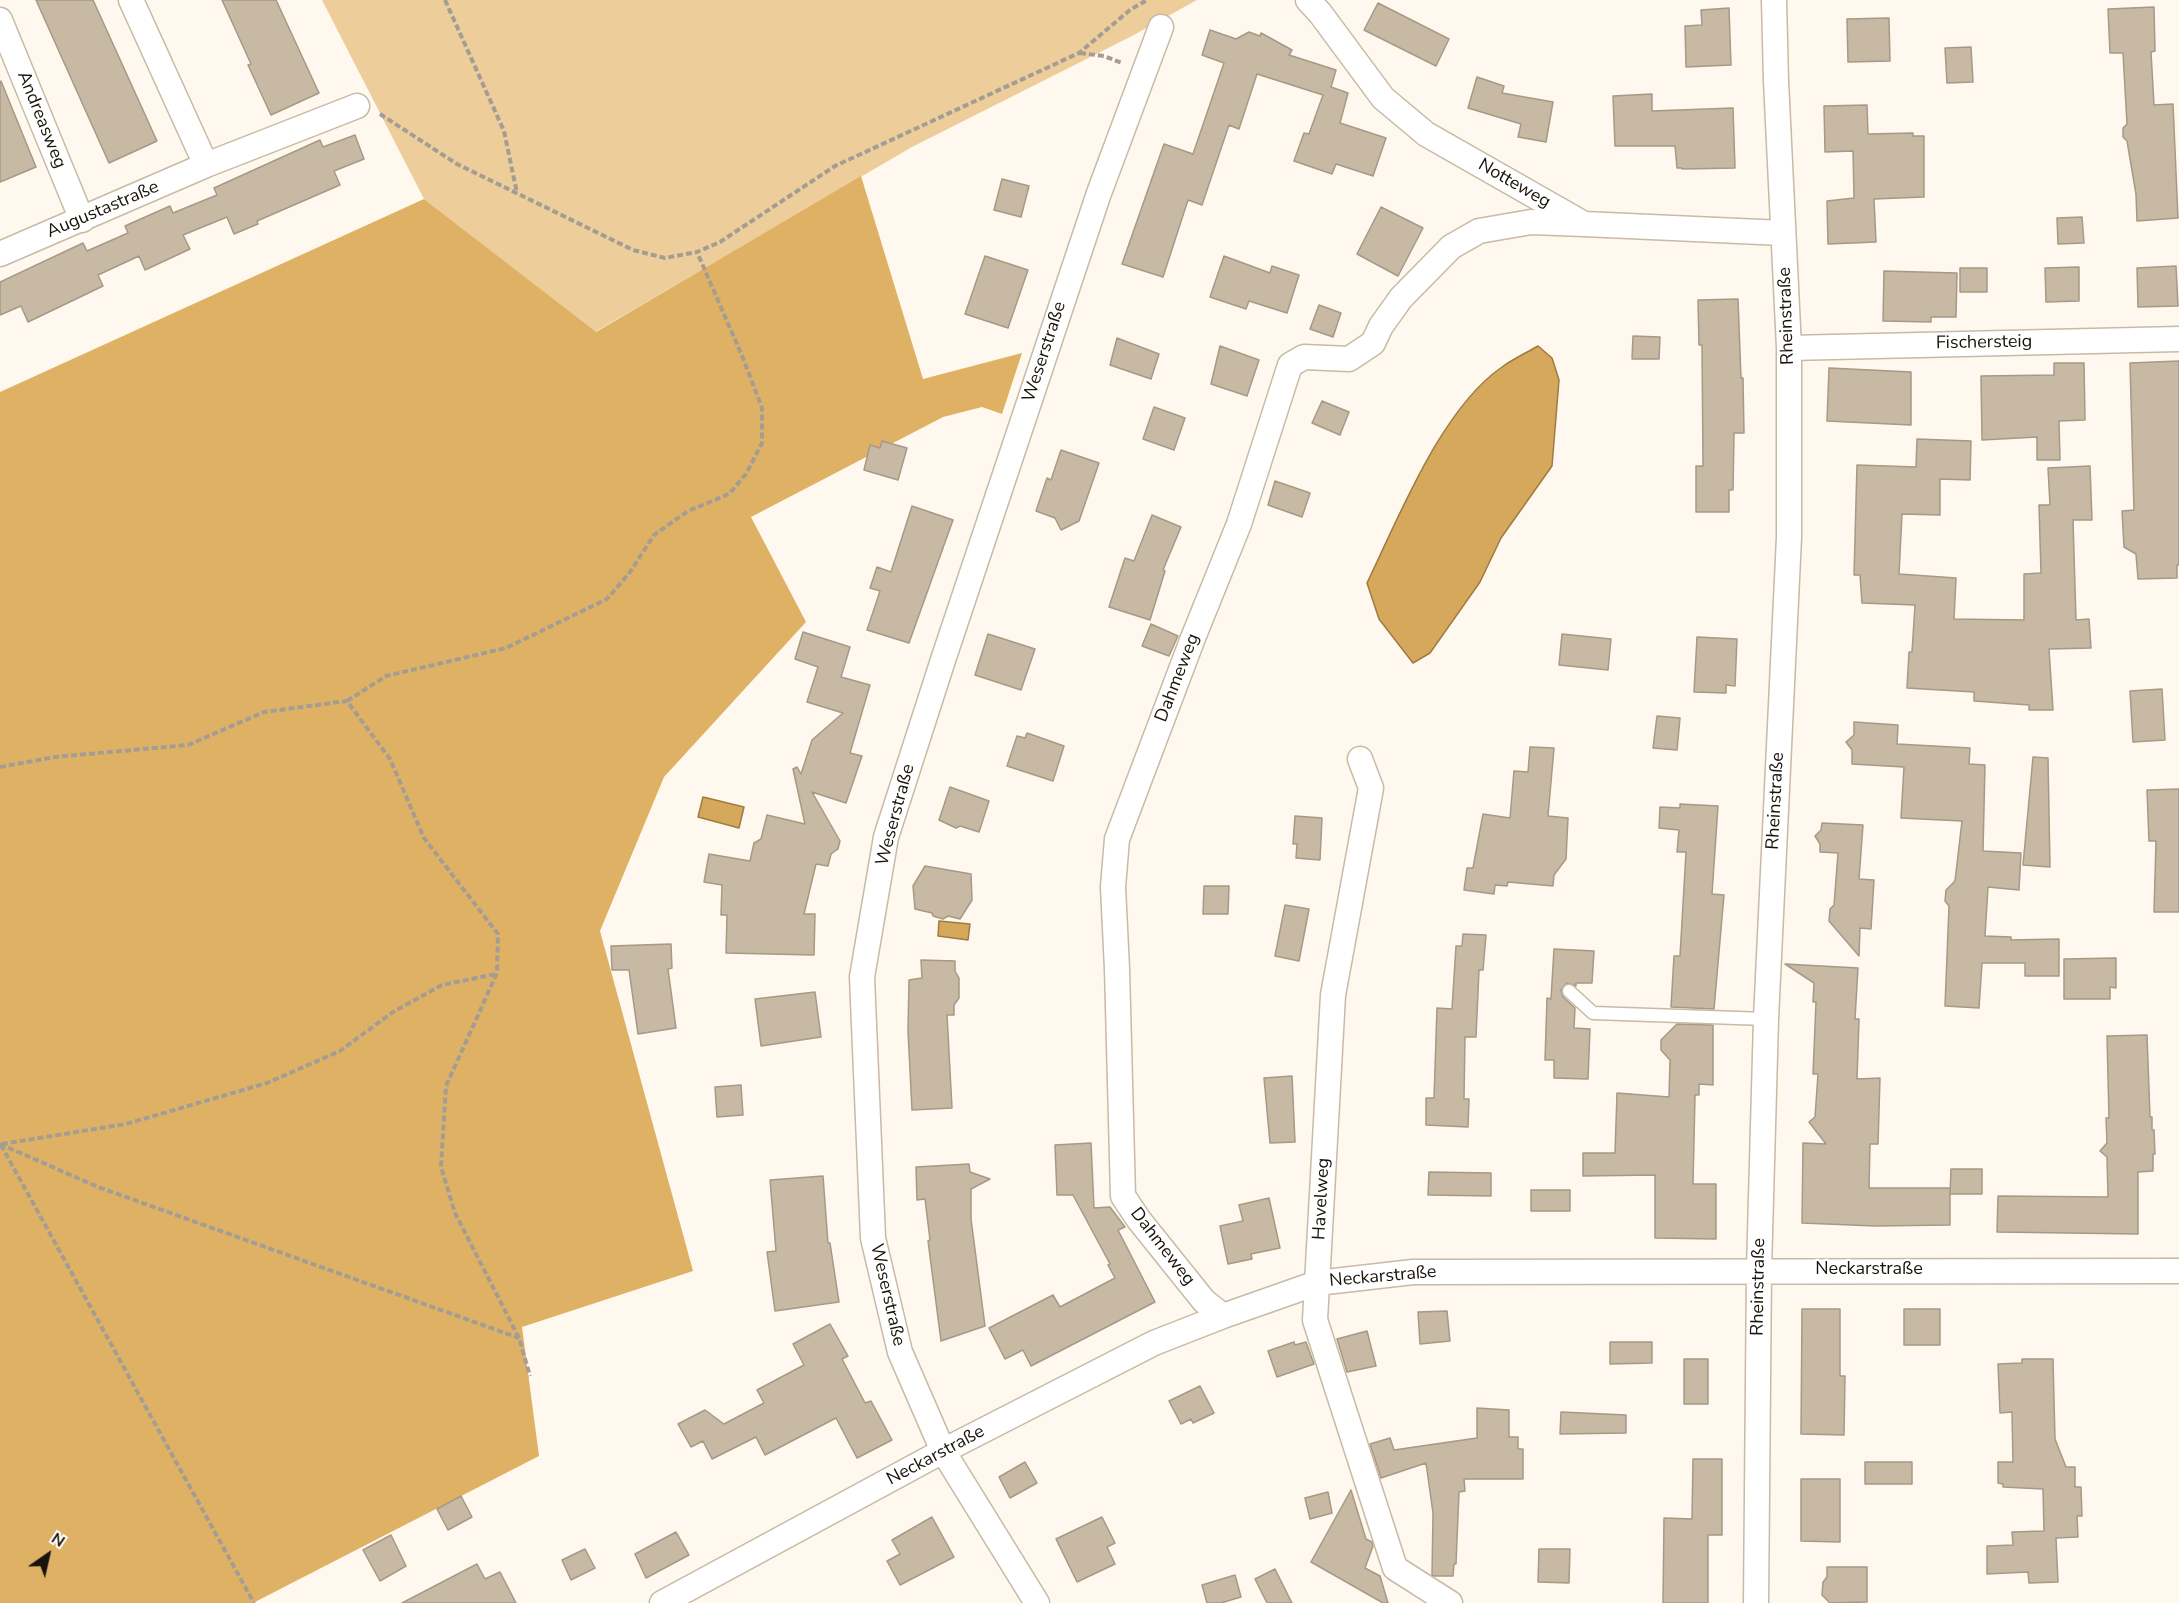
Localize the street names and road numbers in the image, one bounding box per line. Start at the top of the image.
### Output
street label: Andreasweg [12,68,70,172]
street label: Notteweg [1474,155,1554,213]
street label: Augustastraße [44,177,162,243]
street label: Rheinstraße [1775,267,1799,365]
street label: Weserstraße [1019,299,1071,405]
street label: Fischersteig [1936,331,2032,355]
street label: Dahmeweg [1151,631,1205,725]
street label: Rheinstraße [1763,752,1789,850]
street label: Weserstraße [872,762,920,868]
street label: Havelweg [1309,1157,1335,1241]
street label: Dahmeweg [1125,1204,1199,1290]
street label: Rheinstraße [1747,1238,1771,1336]
street label: Weserstraße [865,1242,909,1348]
street label: Neckarstraße [1815,1259,1923,1281]
street label: Neckarstraße [1329,1262,1437,1292]
street label: Neckarstraße [883,1421,989,1491]

